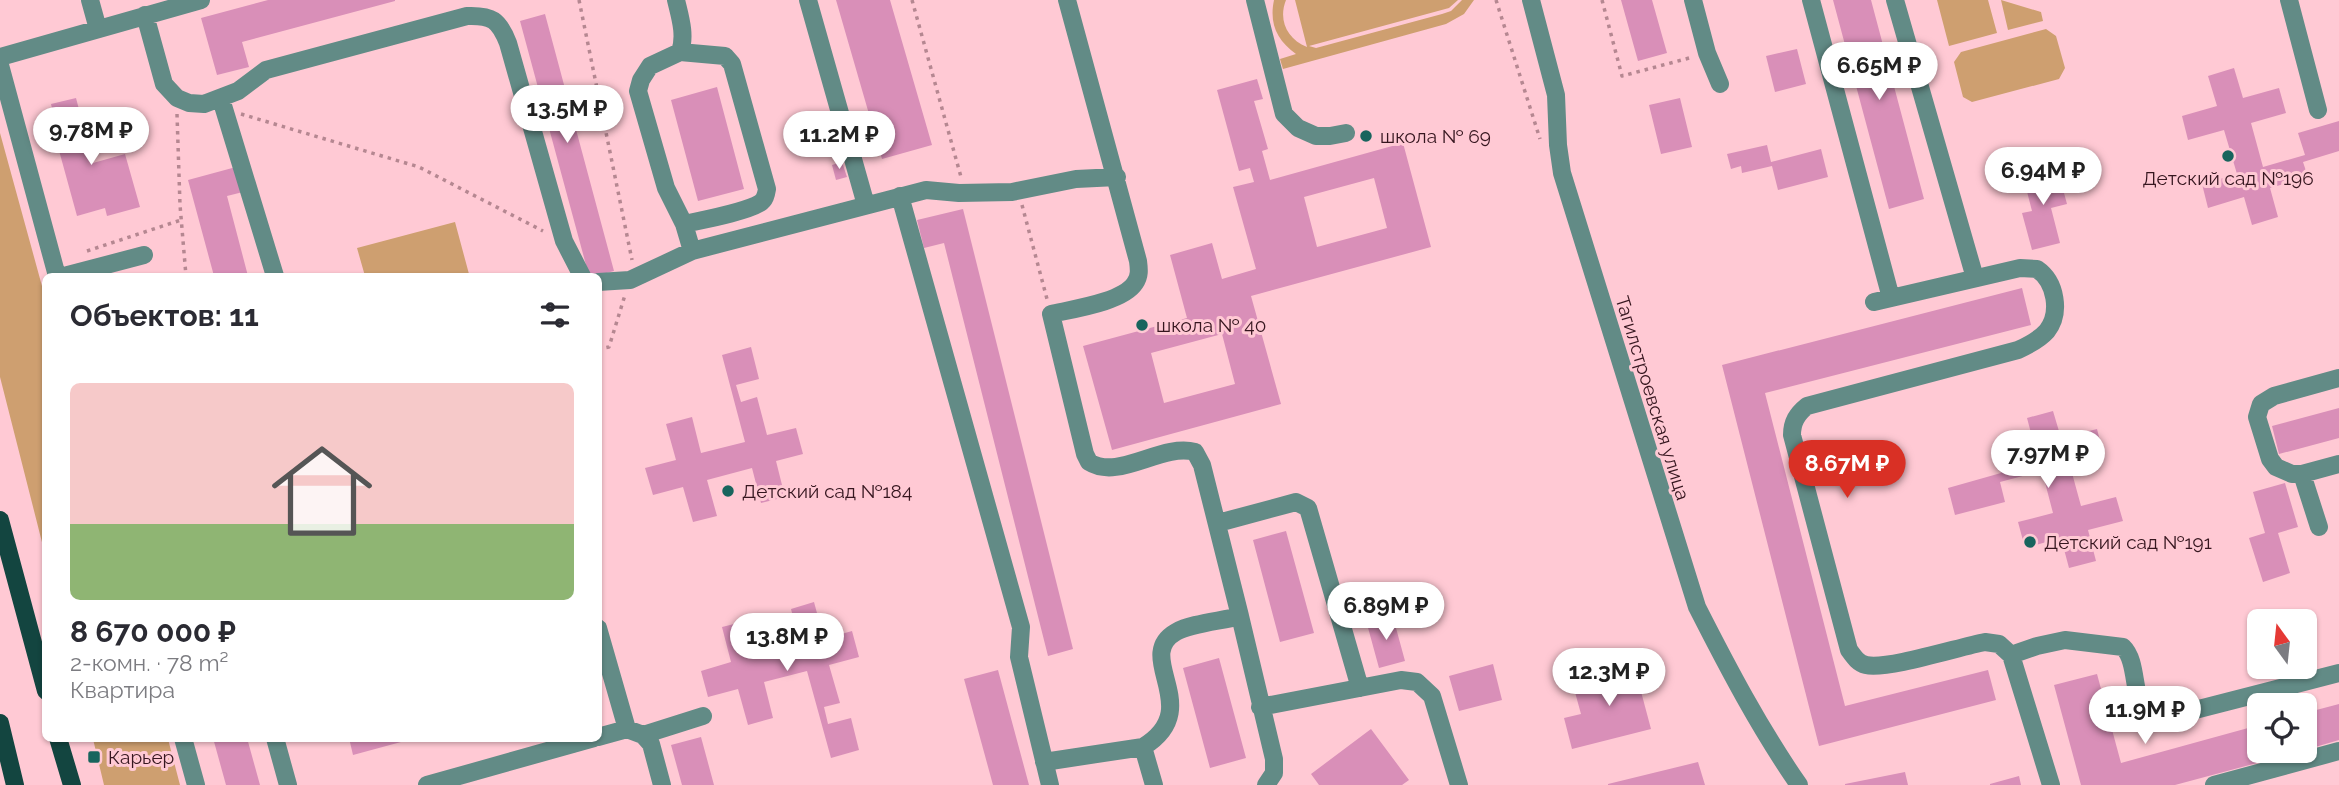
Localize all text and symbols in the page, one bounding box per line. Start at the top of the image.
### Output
pin: 6.65M ₽ [1814,42,1944,102]
text: 6.65M ₽ [1837,51,1921,78]
pin: 13.5M ₽ [502,86,632,145]
text: 13.5M ₽ [527,94,607,121]
pin: 9.78M ₽ [26,108,156,167]
pin: 11.2M ₽ [774,111,904,171]
text: 9.78M ₽ [49,116,133,143]
text: 11.2M ₽ [799,120,879,147]
place label: школа № 69 [1380,125,1491,147]
marker: школа № 69 [1358,128,1374,144]
pin: 6.94M ₽ [1978,148,2108,207]
marker: Детский сад №196 [2220,148,2236,164]
text: 6.94M ₽ [2001,156,2085,183]
place label: Детский сад №196 [2142,167,2314,189]
street label: Тагилстроевская улица [1611,293,1695,503]
icon: filters [536,296,574,334]
text: Объектов: 11 [70,298,259,333]
place label: школа № 40 [1156,314,1266,336]
marker: школа № 40 [1134,317,1150,333]
icon: home [259,428,385,554]
pin: 7.97M ₽ [1983,430,2113,490]
text: 7.97M ₽ [2007,439,2089,466]
pin: 8.67M ₽ [1782,440,1912,500]
text: 8.67M ₽ [1805,449,1889,476]
place label: Детский сад №184 [742,480,912,502]
marker: Детский сад №184 [720,483,736,499]
place label: Детский сад №191 [2044,531,2212,553]
marker: Детский сад №191 [2022,534,2038,550]
pin: 6.89M ₽ [1321,582,1451,642]
text: 6.89M ₽ [1343,591,1429,618]
north arrow [2247,609,2317,679]
map controls [2247,609,2317,763]
text: 8 670 000 ₽ [70,614,236,649]
pin: 13.8M ₽ [722,614,852,673]
text: 13.8M ₽ [746,622,828,649]
pin: 12.3M ₽ [1544,648,1674,708]
text: 2-комн. · 78 m² [70,649,229,676]
text: 12.3M ₽ [1568,657,1650,684]
text: Квартира [70,676,175,703]
pin: 11.9M ₽ [2080,686,2210,746]
button: locate [2247,693,2317,763]
text: 11.9M ₽ [2105,695,2185,722]
place label: Карьер [108,746,174,768]
marker: Карьер [86,749,102,765]

